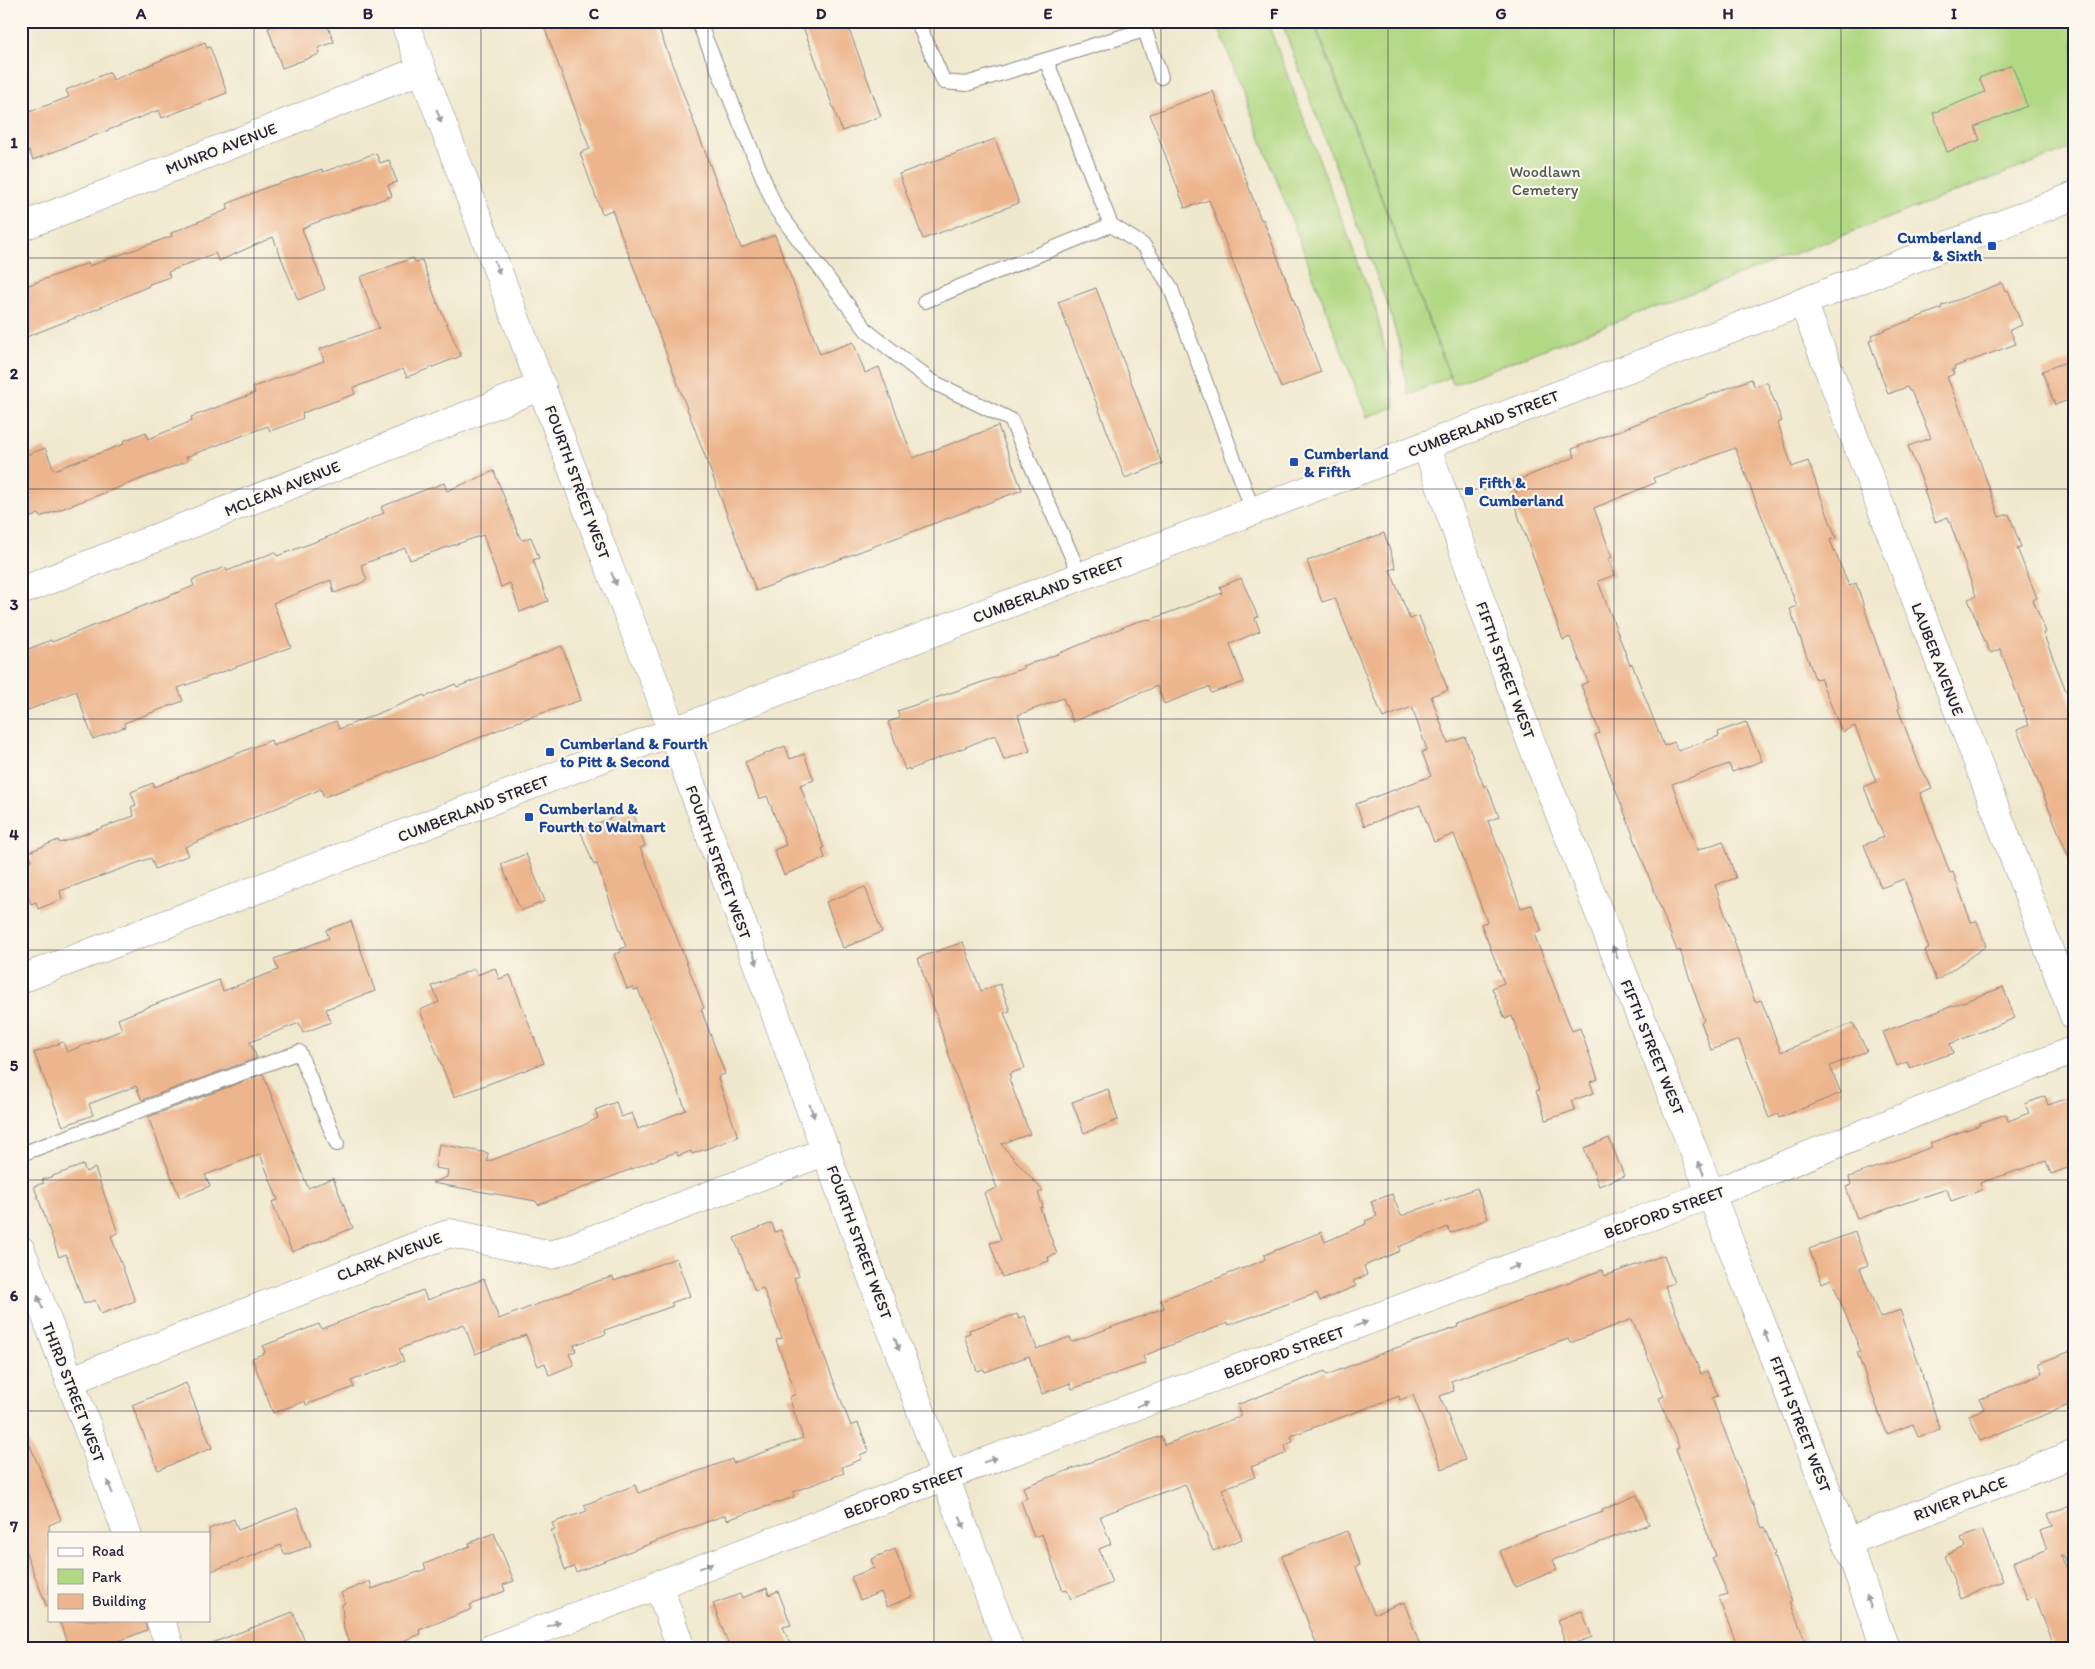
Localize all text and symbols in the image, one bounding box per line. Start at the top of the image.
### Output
text: A [135,4,147,23]
text: B [363,4,374,23]
text: C [589,4,600,23]
text: D [816,4,827,23]
text: E [1044,4,1053,23]
text: F [1270,4,1279,23]
text: G [1495,4,1507,23]
text: H [1722,4,1734,23]
text: I [1951,4,1957,23]
one-way arrow [436,108,443,123]
street label: MUNRO AVENUE [163,118,280,178]
text: 1 [10,133,18,152]
park label: Woodlawn Cemetery [1509,162,1581,199]
place label: Cumberland & Sixth [1897,228,1982,265]
marker: Cumberland & Sixth [1986,240,1998,252]
one-way arrow [493,260,501,275]
text: 2 [10,364,19,383]
street label: CUMBERLAND STREET [1405,386,1562,461]
street label: FOURTH STREET WEST [541,403,614,562]
place label: Cumberland & Fifth [1304,444,1389,481]
marker: Cumberland & Fifth [1288,456,1300,468]
street label: MCLEAN AVENUE [222,457,343,520]
place label: Fifth & Cumberland [1479,473,1564,510]
marker: Fifth & Cumberland [1463,485,1475,497]
street label: CUMBERLAND STREET [970,552,1127,627]
one-way arrow [610,572,618,587]
text: 3 [10,595,19,614]
street label: FIFTH STREET WEST [1472,599,1539,741]
street label: LAUBER AVENUE [1907,600,1968,719]
place label: Cumberland & Fourth to Pitt & Second [560,734,708,771]
marker: Cumberland & Fourth to Pitt & Second [544,746,556,758]
street label: CUMBERLAND STREET [395,771,552,846]
street label: FOURTH STREET WEST [682,783,755,942]
place label: Cumberland & Fourth to Walmart [539,799,665,836]
marker: Cumberland & Fourth to Walmart [523,811,535,823]
text: 4 [9,825,19,844]
one-way arrow [1611,944,1619,959]
one-way arrow [751,951,759,966]
street label: FIFTH STREET WEST [1617,977,1688,1118]
text: 5 [10,1056,19,1075]
one-way arrow [809,1103,816,1118]
one-way arrow [1696,1161,1704,1176]
street label: FOURTH STREET WEST [823,1163,896,1322]
street label: BEDFORD STREET [1601,1182,1727,1243]
street label: CLARK AVENUE [334,1228,445,1285]
one-way arrow [1506,1263,1521,1270]
text: 6 [10,1286,19,1305]
one-way arrow [36,1294,44,1309]
street label: THIRD STREET WEST [38,1319,109,1465]
one-way arrow [1354,1320,1369,1328]
street label: BEDFORD STREET [1221,1322,1347,1383]
one-way arrow [1762,1328,1770,1343]
one-way arrow [894,1337,901,1352]
street label: FIFTH STREET WEST [1766,1353,1835,1495]
one-way arrow [1136,1400,1151,1408]
one-way arrow [983,1456,998,1463]
street label: BEDFORD STREET [841,1462,967,1523]
street label: RIVIER PLACE [1911,1472,2009,1525]
one-way arrow [106,1479,114,1494]
one-way arrow [959,1515,966,1530]
text: 7 [9,1517,18,1536]
legend [48,1532,210,1622]
text: Road [92,1542,125,1560]
one-way arrow [698,1562,713,1569]
text: Park [92,1568,122,1586]
text: Building [92,1592,146,1610]
one-way arrow [1865,1594,1873,1609]
one-way arrow [547,1620,562,1628]

